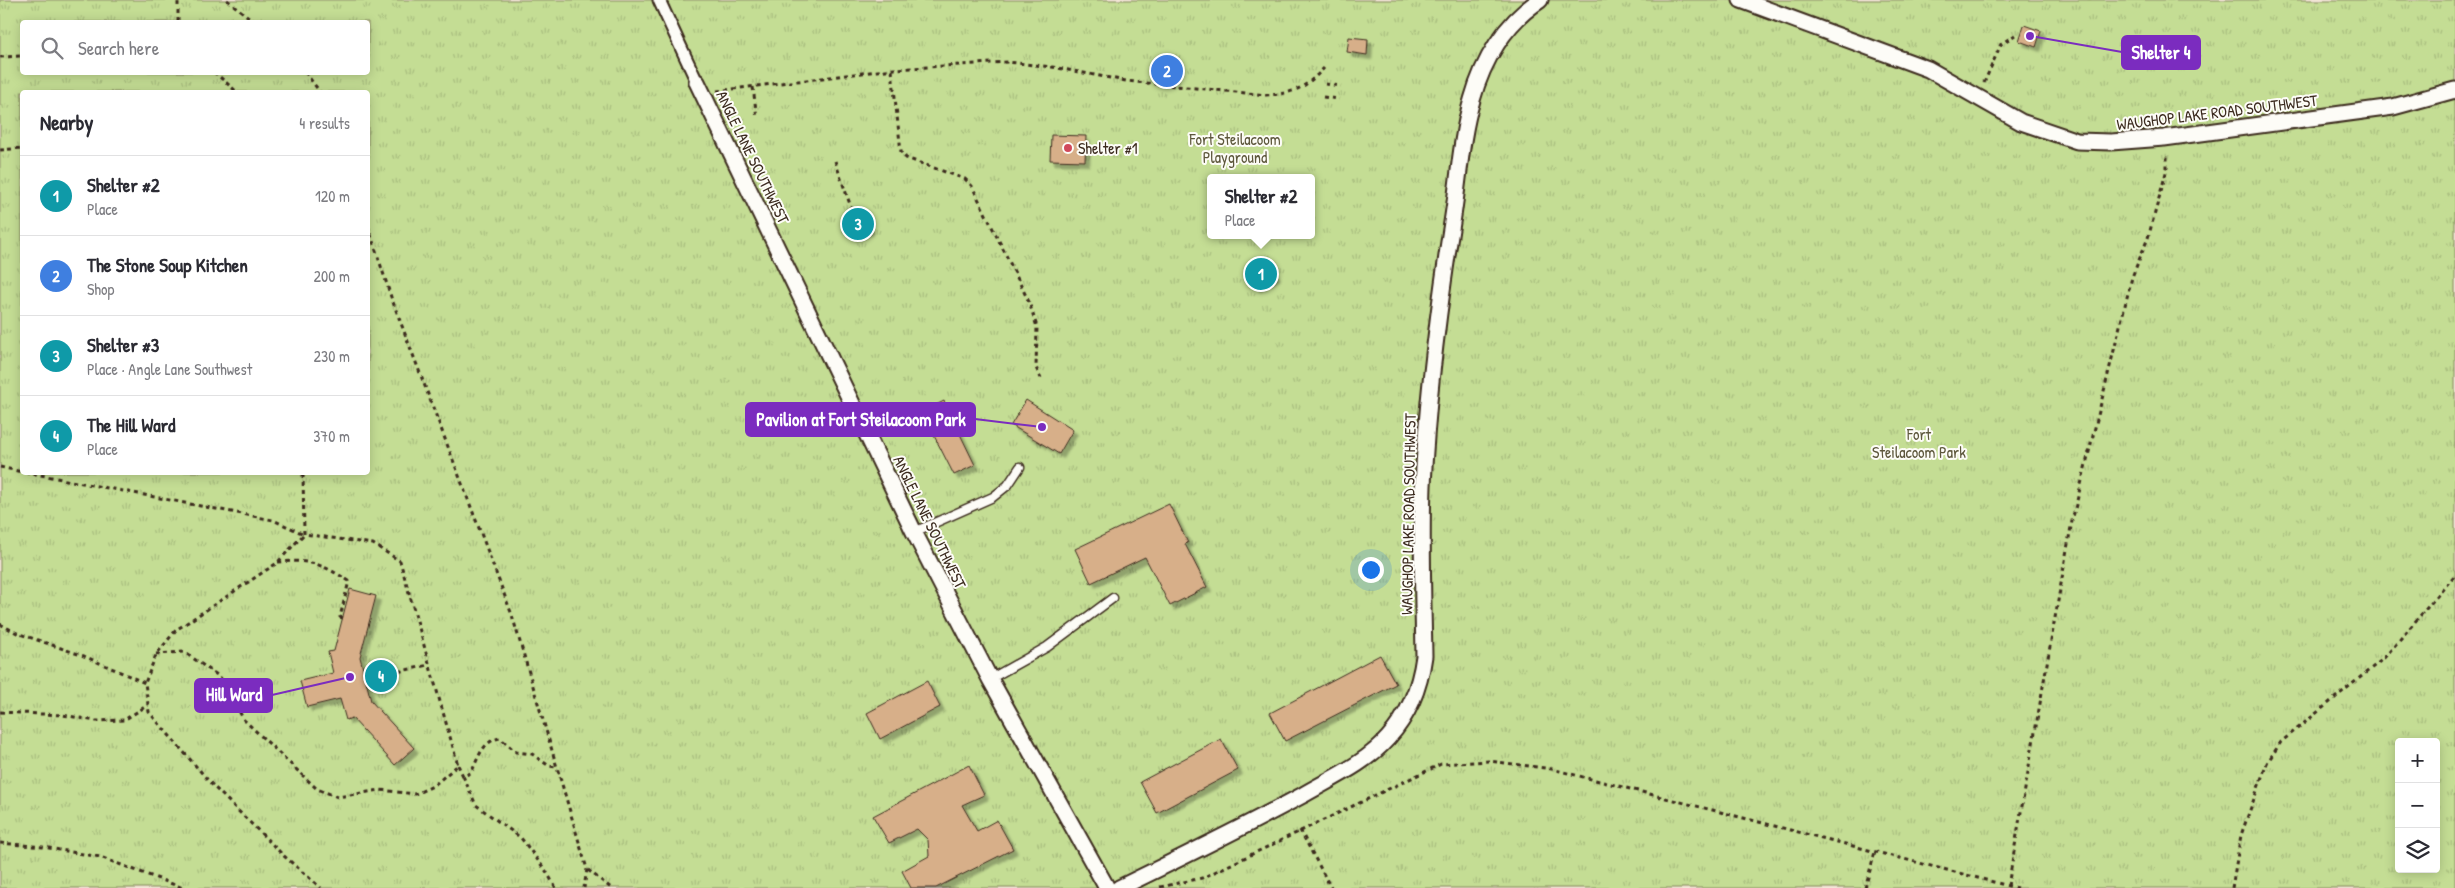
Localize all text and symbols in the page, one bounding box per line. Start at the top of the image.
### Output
search box [20,20,370,75]
icon: search [38,34,66,62]
text: Search here [78,35,159,61]
callout: Shelter 4 [2122,36,2200,69]
text: Shelter 4 [2132,40,2191,65]
pin: 2 [1151,52,1183,90]
street label: ANGLE LANE SOUTHWEST [711,87,795,228]
street label: WAUGHOP LAKE ROAD SOUTHWEST [2116,89,2319,135]
text: Nearby [40,108,93,137]
text: 4 results [299,112,350,134]
park label: Fort Steilacoom Playground [1188,128,1281,168]
place label: Shelter #1 [1078,137,1138,159]
marker: Shelter #1 [1062,142,1074,154]
text: Shelter #2 [87,172,160,198]
popup [1207,174,1315,239]
text: Shelter #2 [1225,183,1297,209]
text: 1 [53,185,59,207]
text: 120 m [315,185,350,207]
text: Place [87,198,118,220]
pin: 3 [842,205,874,243]
text: Place [1225,209,1255,231]
text: The Stone Soup Kitchen [87,252,248,278]
pin: 1 [1245,255,1277,293]
text: 2 [52,265,60,287]
text: 200 m [314,265,350,287]
text: Shop [87,278,114,300]
text: Shelter #3 [87,332,159,358]
text: 3 [52,345,60,367]
text: 230 m [314,345,350,367]
text: Place · Angle Lane Southwest [87,358,252,380]
callout: Pavilion at Fort Steilacoom Park [746,403,975,436]
text: Pavilion at Fort Steilacoom Park [756,407,966,432]
text: The Hill Ward [87,412,175,438]
street label: WAUGHOP LAKE ROAD SOUTHWEST [1395,412,1421,615]
park label: Fort Steilacoom Park [1872,423,1966,463]
text: 4 [53,425,59,447]
text: 370 m [313,425,350,447]
text: Place [87,438,118,460]
street label: ANGLE LANE SOUTHWEST [888,452,972,593]
your location [1358,557,1384,583]
pin: 4 [365,657,397,695]
callout: Hill Ward [195,679,272,712]
text: Hill Ward [206,682,262,707]
map controls [2395,738,2440,873]
button: + [2395,738,2440,783]
button: − [2395,783,2440,828]
button: layers [2395,828,2440,873]

